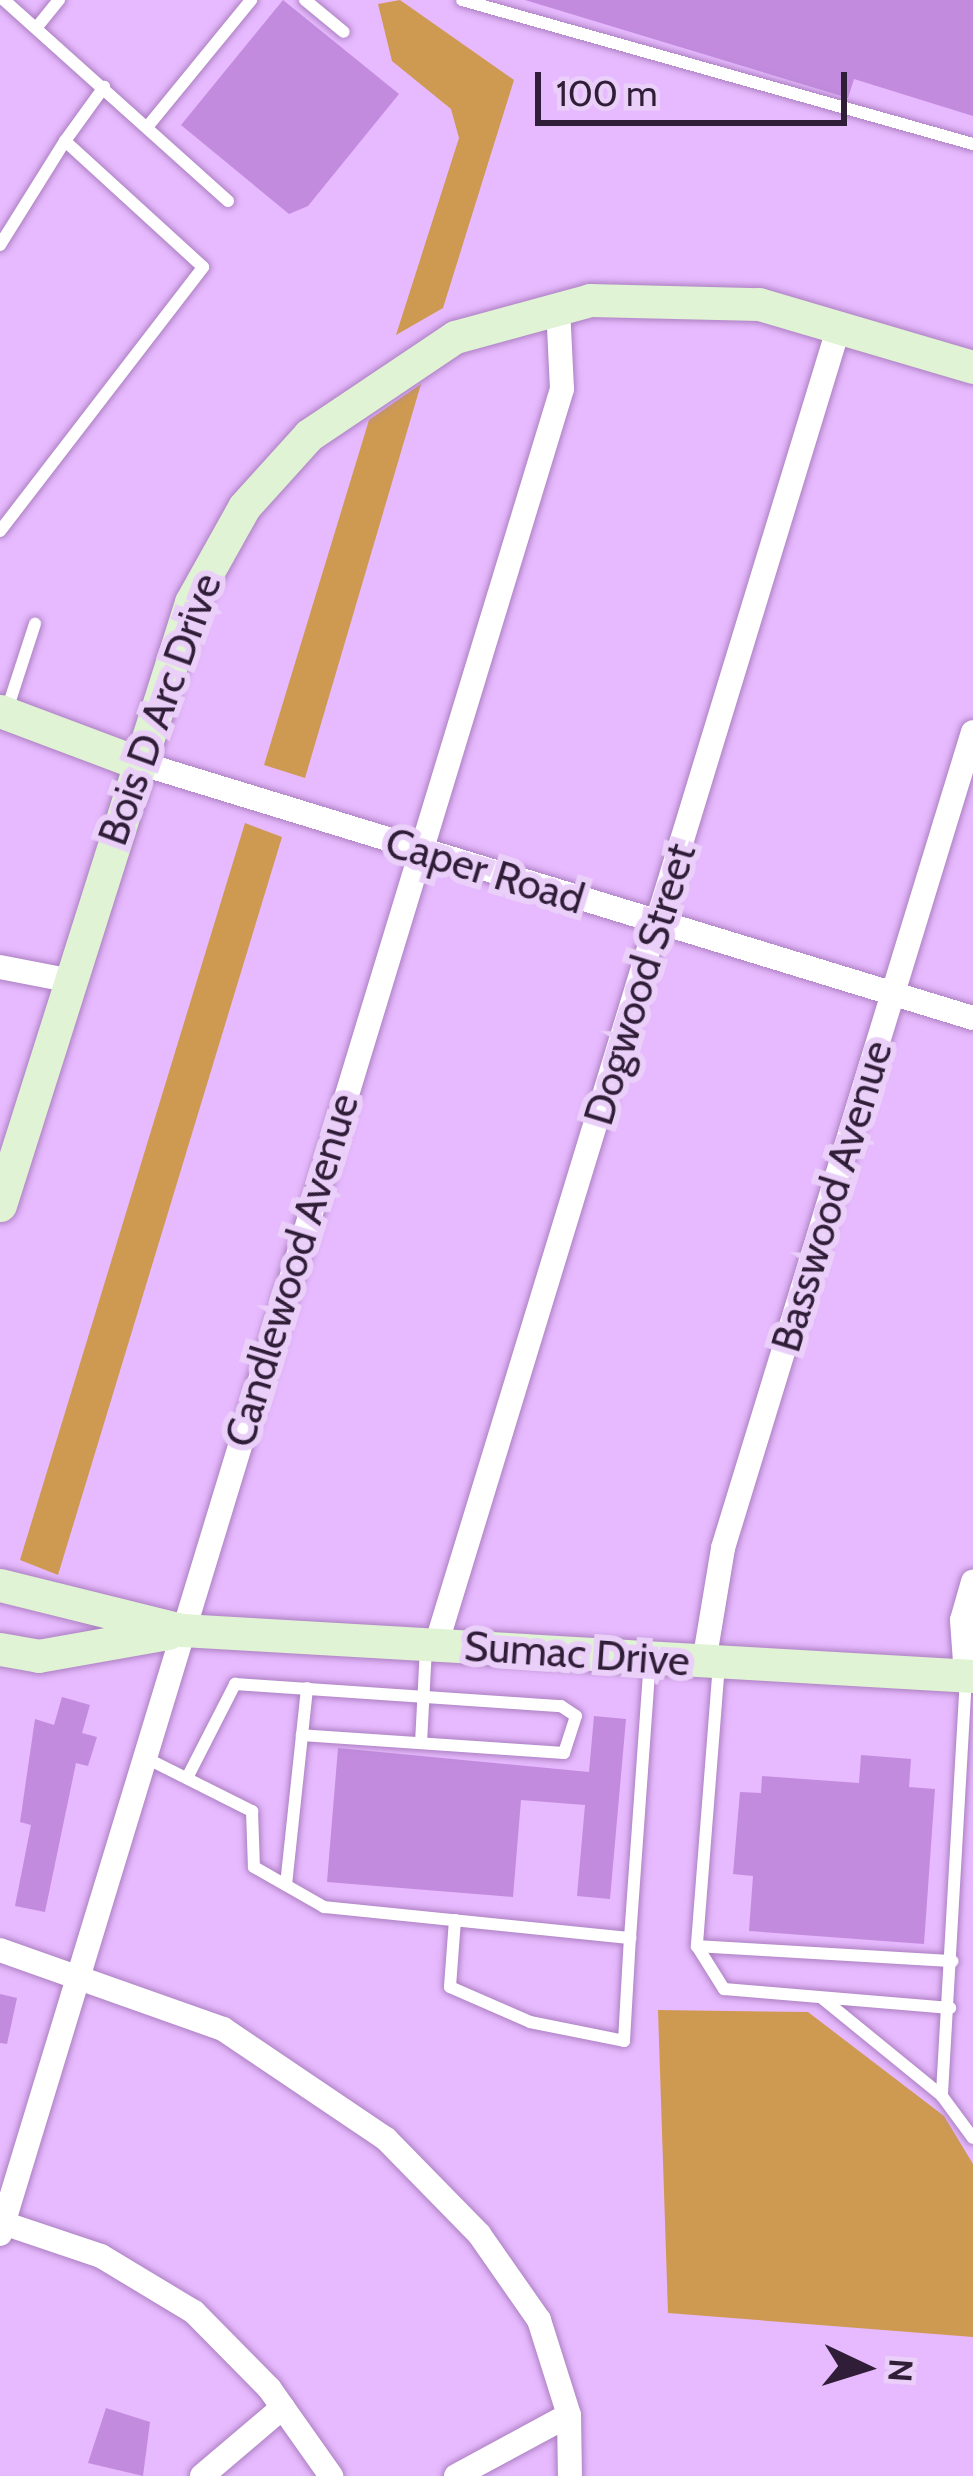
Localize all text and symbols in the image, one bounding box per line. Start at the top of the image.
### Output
scale bar [541,48,853,122]
text: 100 m [556,71,658,115]
street label: Bois D Arc Drive [87,566,231,852]
street label: Caper Road [380,816,590,924]
street label: Dogwood Street [572,837,706,1131]
street label: Basswood Avenue [760,1034,902,1358]
street label: Candlewood Avenue [213,1087,369,1453]
street label: Sumac Drive [463,1620,691,1686]
north arrow [805,2308,925,2428]
text: N [880,2357,922,2384]

